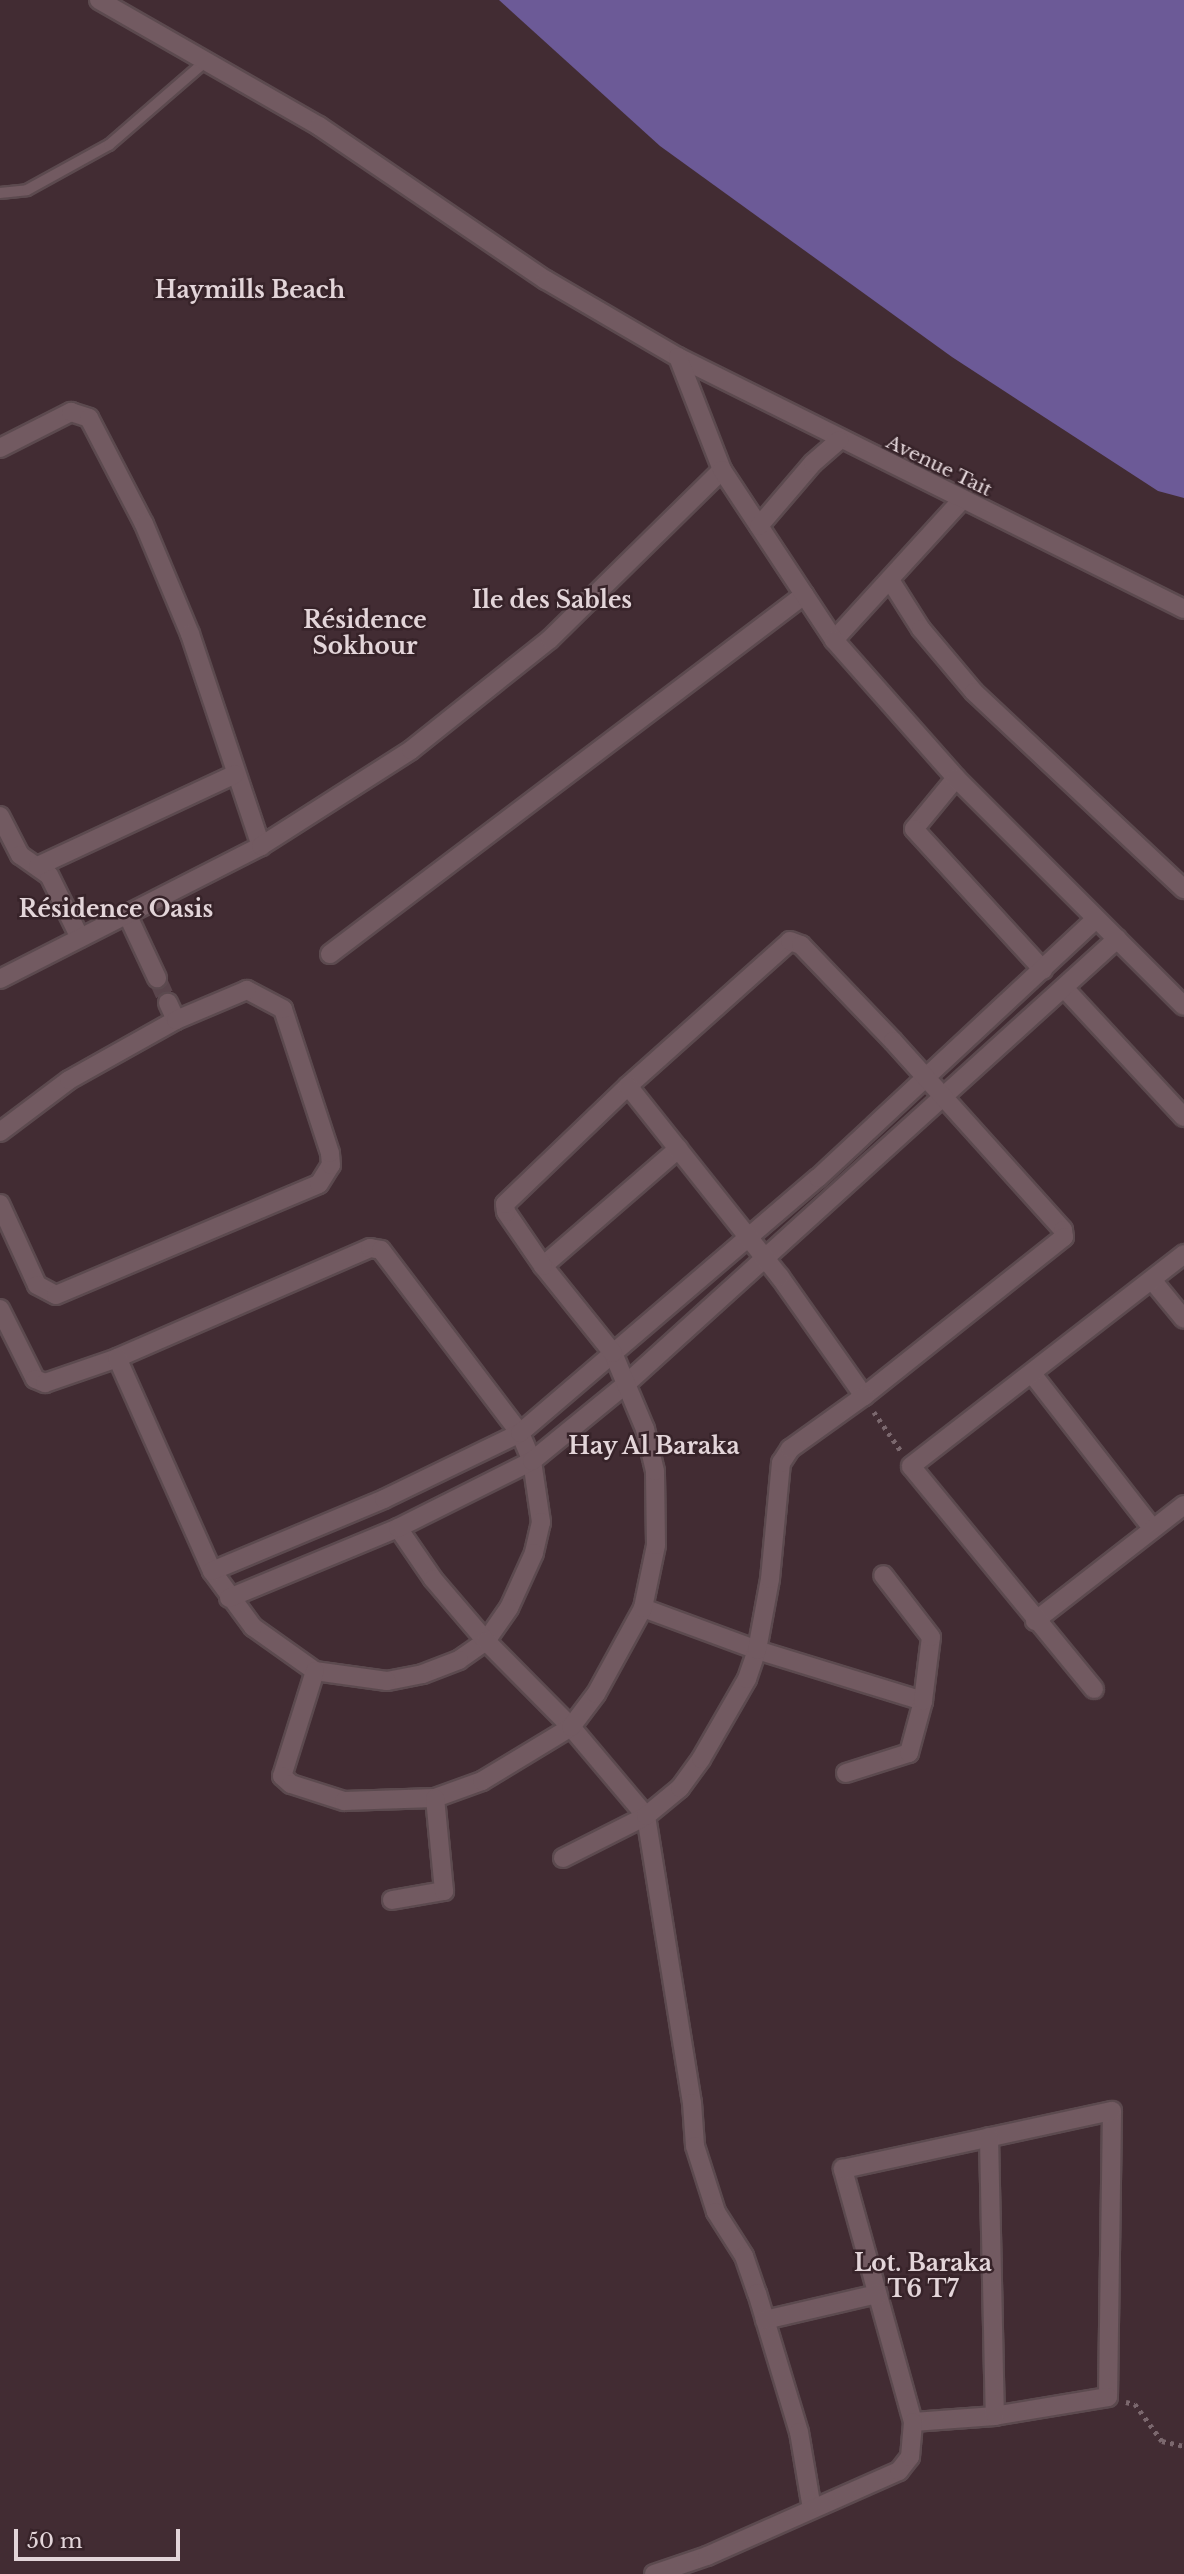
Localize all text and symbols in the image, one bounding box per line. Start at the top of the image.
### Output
district label: Haymills Beach [155,276,345,304]
street label: Avenue Tait [882,430,996,502]
district label: Ile des Sables [472,586,632,614]
district label: Résidence Sokhour [303,606,427,660]
district label: Résidence Oasis [19,895,213,923]
district label: Hay Al Baraka [568,1432,740,1460]
district label: Lot. Baraka T6 T7 [854,2249,992,2303]
scale bar [18,2514,184,2558]
text: 50 m [27,2528,82,2554]

